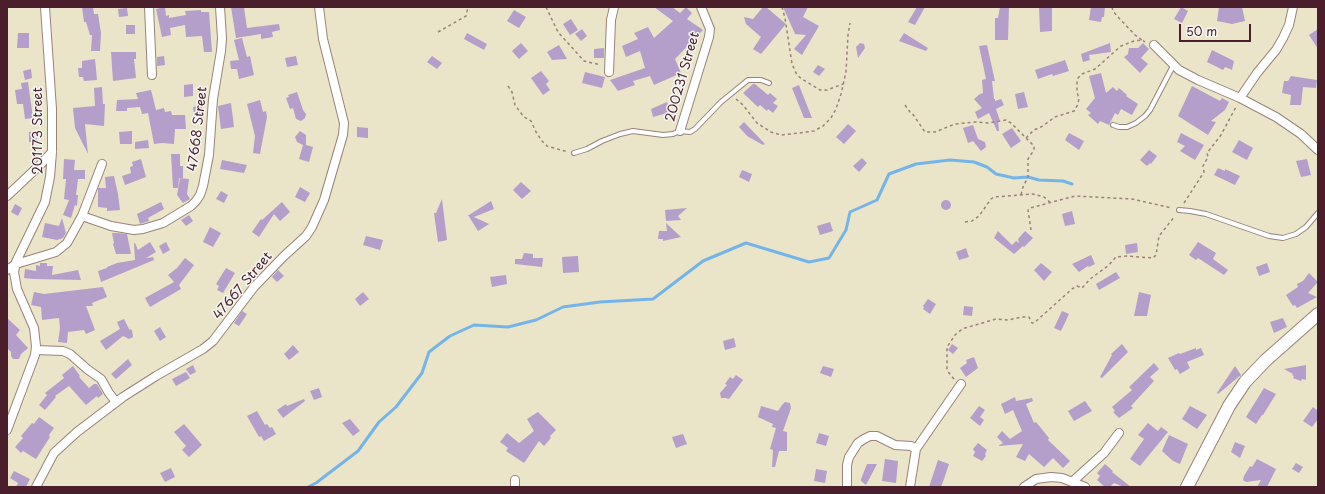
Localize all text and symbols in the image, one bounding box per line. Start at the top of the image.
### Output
scale bar [1181,16,1253,42]
text: 50 m [1186,22,1217,40]
street label: 200231 Street [663,30,703,124]
street label: 47668 Street [185,86,211,172]
street label: 201173 Street [30,87,46,175]
street label: 47667 Street [210,249,276,323]

